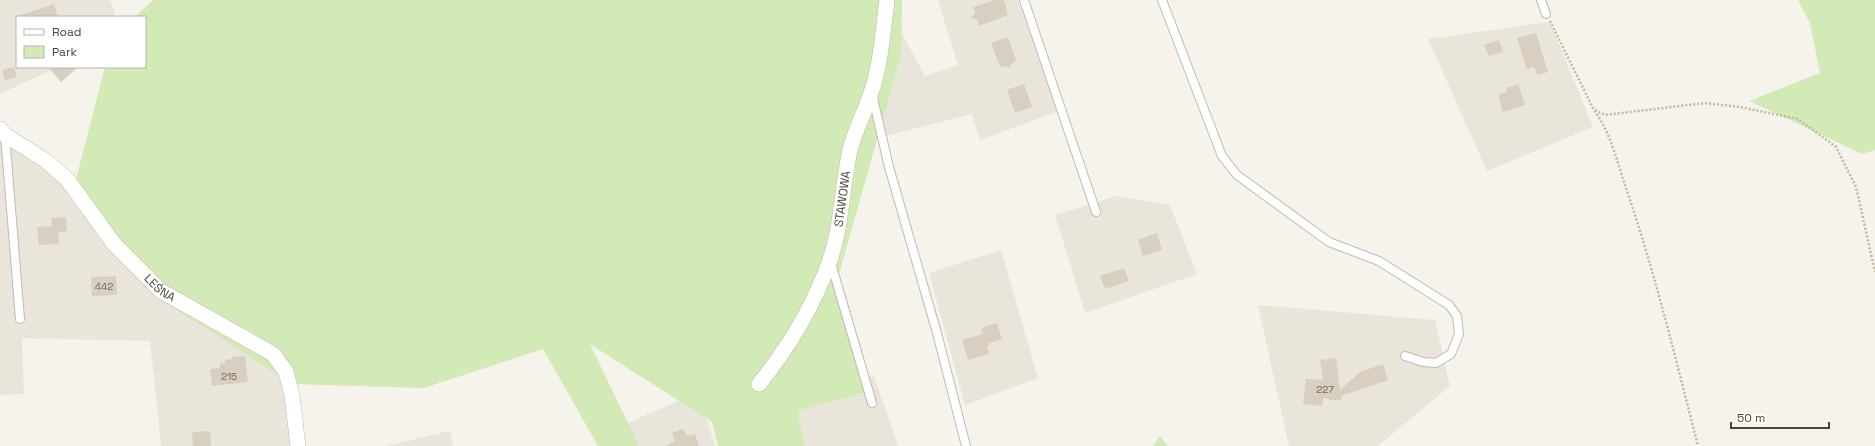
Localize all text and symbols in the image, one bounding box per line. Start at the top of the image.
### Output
legend [16,16,146,68]
text: Road [52,24,81,40]
text: Park [52,44,77,60]
street label: STAWOWA [830,169,854,228]
street label: LEŚNA [141,271,179,306]
house number: 442 [95,280,113,293]
house number: 215 [221,370,237,383]
house number: 227 [1316,383,1334,396]
scale bar [1731,404,1829,430]
text: 50 m [1737,410,1765,426]

